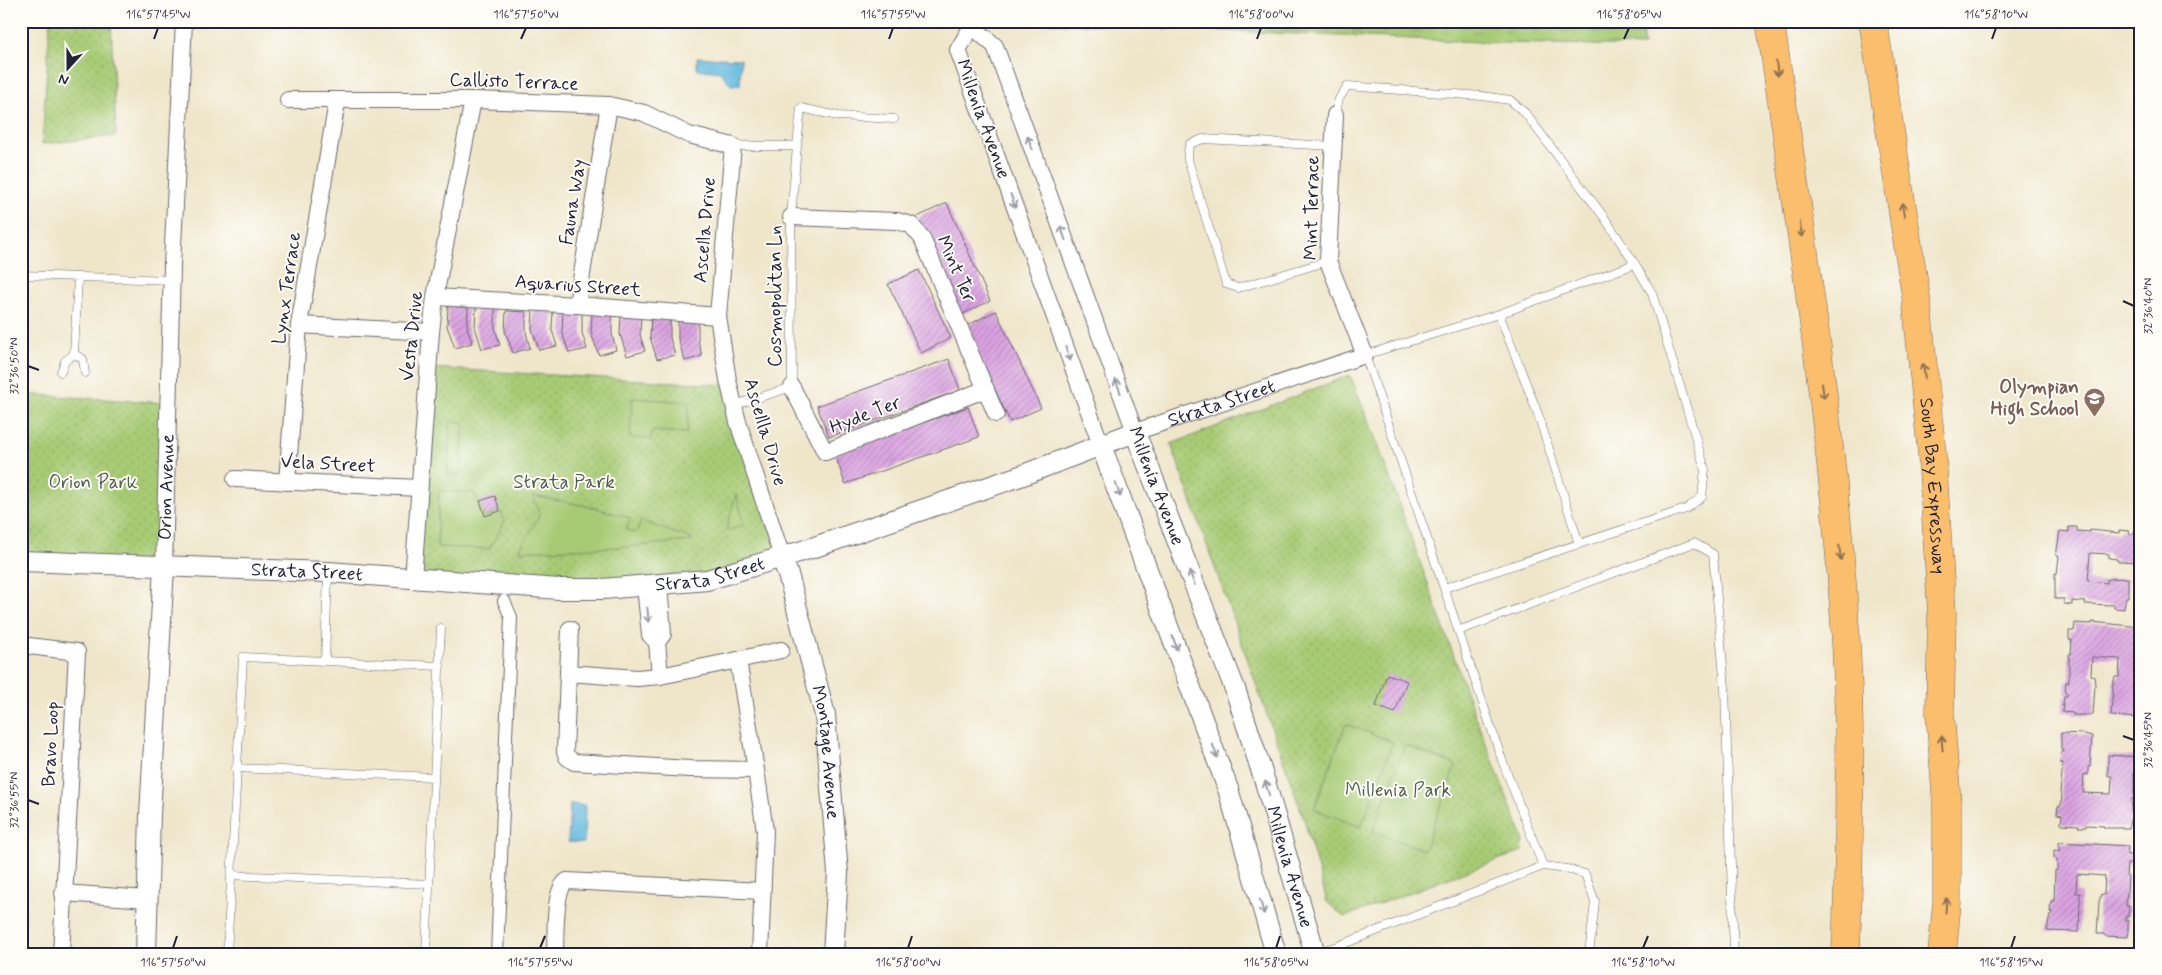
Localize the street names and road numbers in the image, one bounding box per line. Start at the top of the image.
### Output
street label: Millenia Avenue [950,56,1016,182]
street label: Callisto Terrace [449,67,579,97]
street label: Mint Terrace [1299,155,1325,261]
street label: Fauna Way [554,157,593,247]
street label: Ascella Drive [688,176,722,284]
street label: Cosmopolitan Ln [763,225,788,367]
street label: Lynx Terrace [267,230,307,346]
street label: Mint Ter [930,232,982,306]
street label: Aquarius Street [514,269,642,303]
street label: Vesta Drive [395,290,429,382]
street label: Strata Street [1164,373,1278,433]
street label: Ascellla Drive [738,375,792,489]
street label: Hyde Ter [826,390,904,440]
street label: South Bay Expressway [1914,396,1952,575]
street label: Millenia Avenue [1122,423,1190,549]
street label: Orion Avenue [152,434,180,540]
street label: Vela Street [280,449,376,479]
street label: Strata Street [654,551,768,597]
street label: Strata Street [250,557,364,587]
street label: Montage Avenue [805,682,846,820]
street label: Bravo Loop [36,701,66,787]
street label: Millenia Avenue [1260,803,1319,930]

